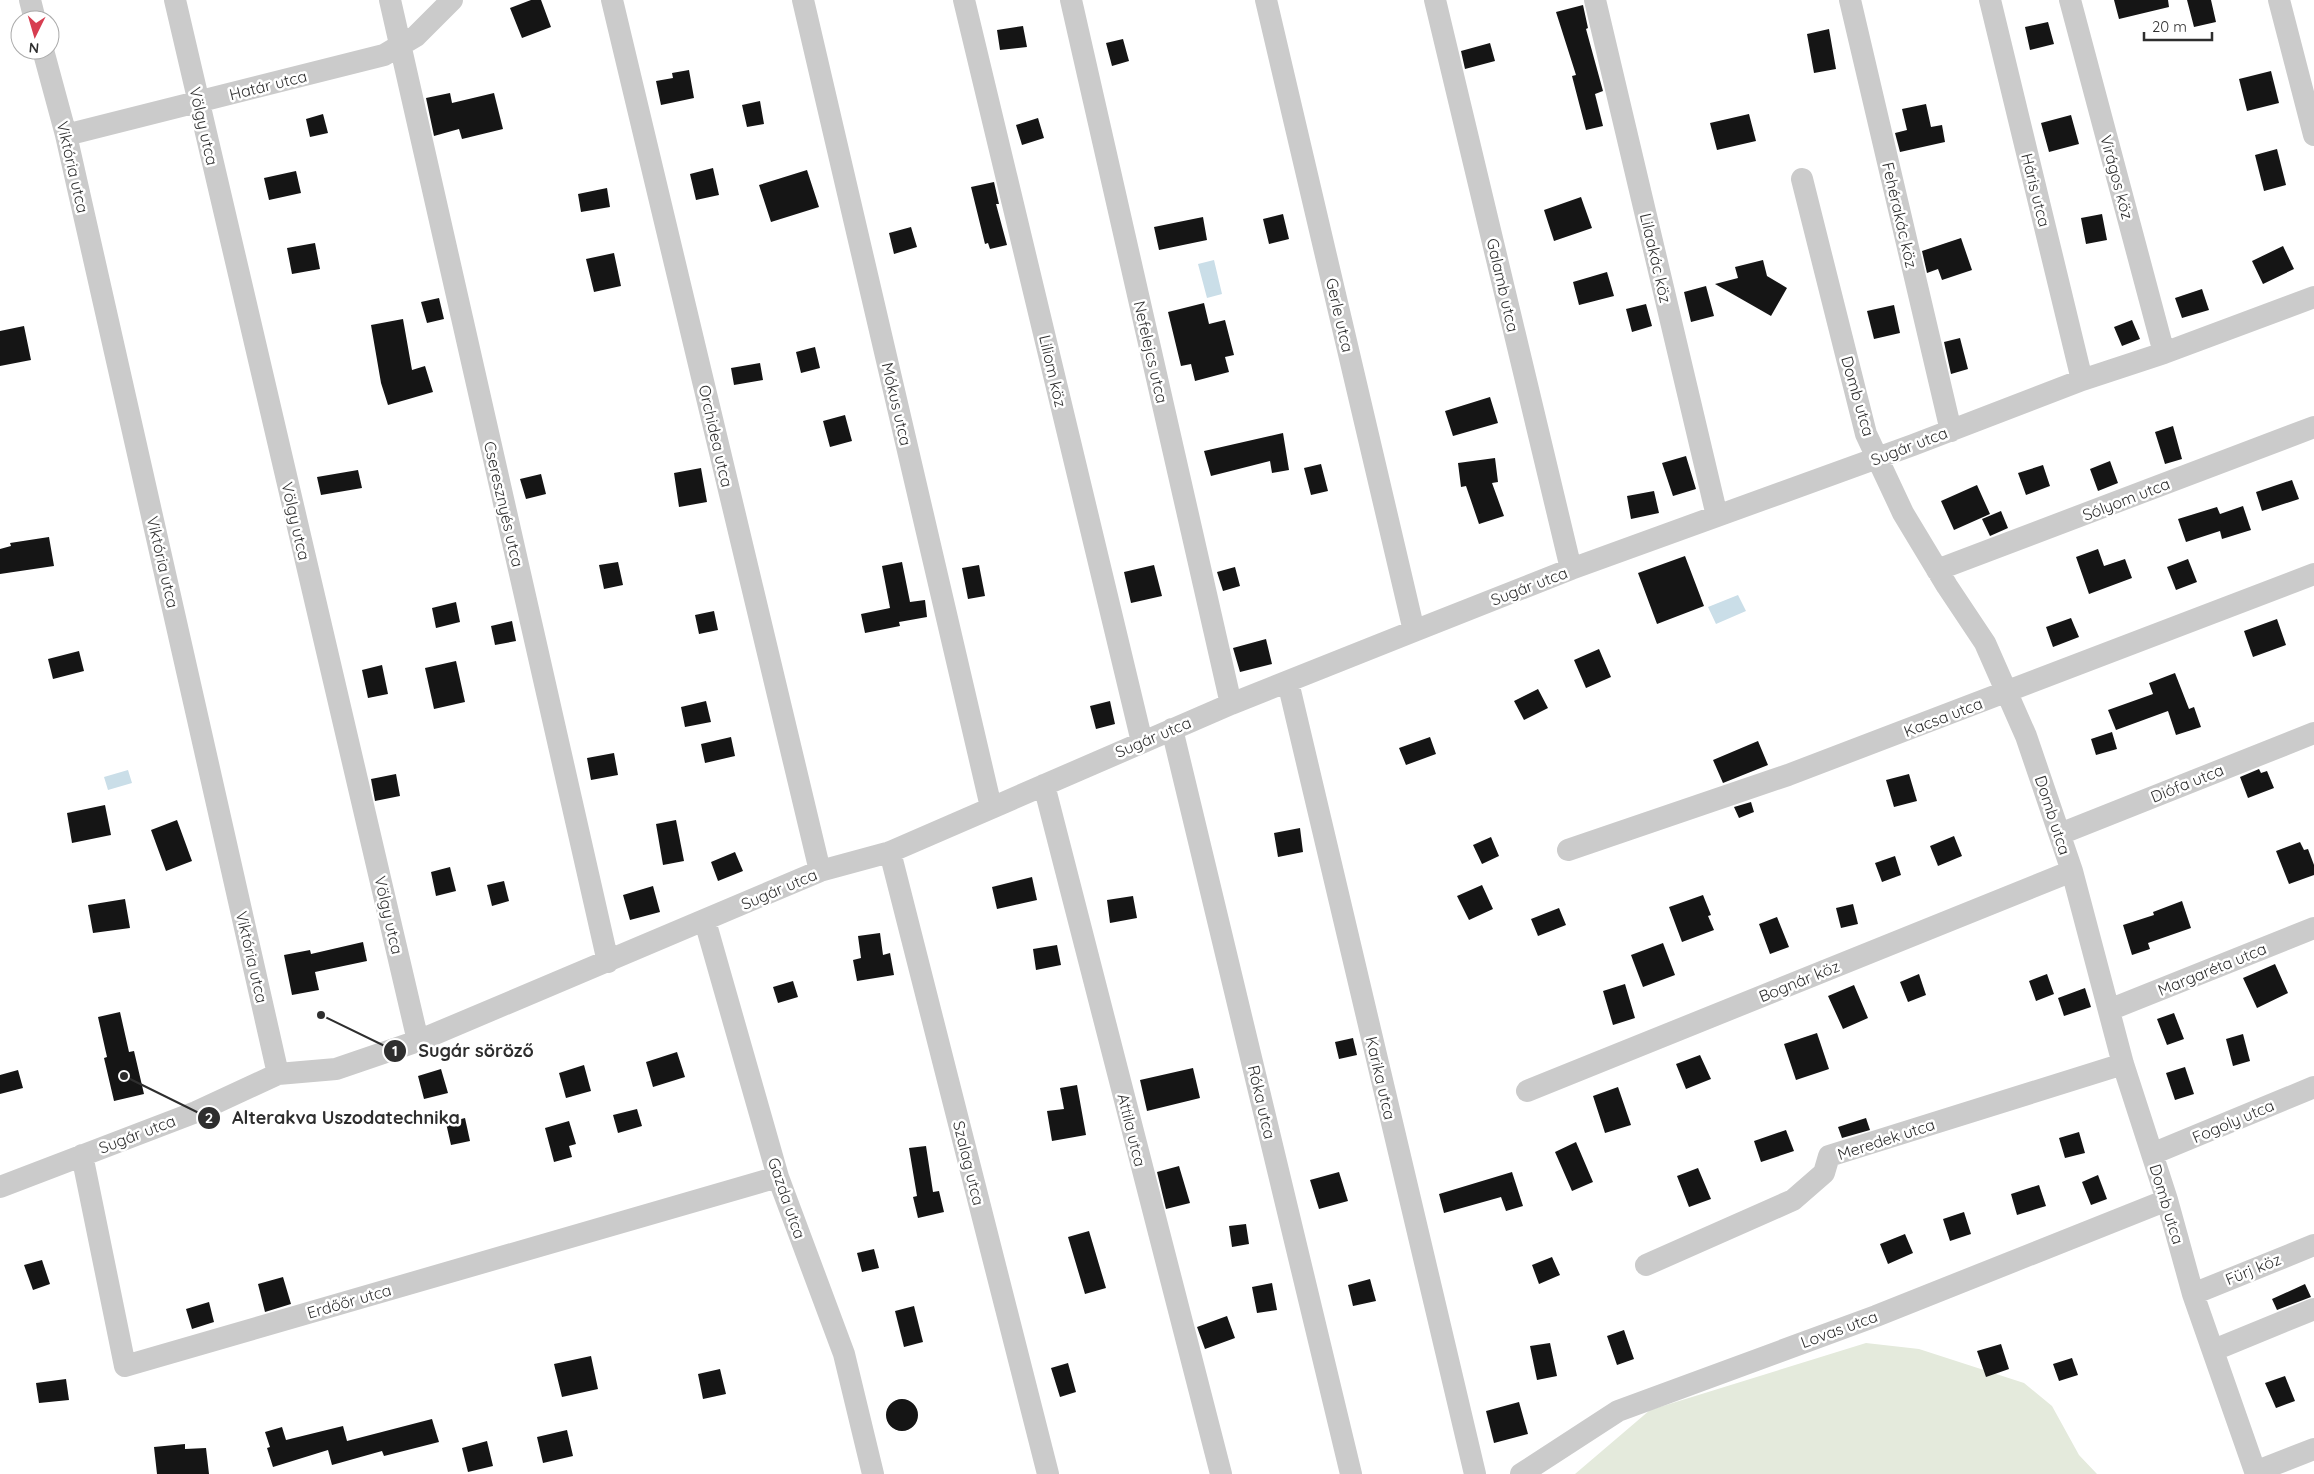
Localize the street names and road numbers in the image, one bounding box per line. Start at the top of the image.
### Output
street label: Határ utca [227,66,309,104]
street label: Völgy utca [185,85,223,167]
street label: Viktória utca [53,119,93,215]
street label: Virágos köz [2096,133,2138,221]
street label: Háris utca [2017,151,2055,229]
street label: Fehérakác köz [1878,160,1922,270]
street label: Lilaakác köz [1636,211,1676,305]
street label: Galamb utca [1483,236,1523,334]
street label: Gerle utca [1322,276,1358,354]
street label: Nefelejcs utca [1130,299,1172,405]
street label: Liliom köz [1035,333,1071,409]
street label: Domb utca [1837,354,1879,438]
street label: Mókus utca [878,360,916,448]
street label: Orchidea utca [695,383,737,489]
street label: Sugár utca [1868,422,1950,470]
street label: Cseresznyés utca [480,439,528,569]
street label: Sólyom utca [2079,473,2173,525]
street label: Völgy utca [277,480,315,562]
street label: Viktória utca [143,514,183,610]
street label: Sugár utca [1488,562,1570,610]
street label: Kacsa utca [1901,693,1985,741]
street label: Sugár utca [1112,712,1194,762]
street label: Diófa utca [2148,759,2226,807]
street label: Domb utca [2031,773,2075,857]
street label: Sugár utca [738,864,820,914]
street label: Völgy utca [370,874,408,956]
street label: Viktória utca [232,909,272,1005]
street label: Margaréta utca [2155,938,2269,1000]
street label: Bognár köz [1756,956,1842,1006]
street label: Karika utca [1362,1034,1400,1122]
street label: Róka utca [1244,1063,1280,1141]
street label: Attila utca [1113,1091,1151,1169]
street label: Fogoly utca [2189,1095,2277,1147]
street label: Sugár utca [96,1110,178,1158]
street label: Meredek utca [1835,1114,1937,1164]
street label: Szalag utca [949,1119,989,1207]
street label: Gazda utca [764,1155,810,1241]
street label: Domb utca [2145,1162,2189,1246]
street label: Fürj köz [2222,1249,2284,1289]
street label: Erdőőr utca [304,1279,394,1323]
street label: Lovas utca [1798,1306,1880,1352]

